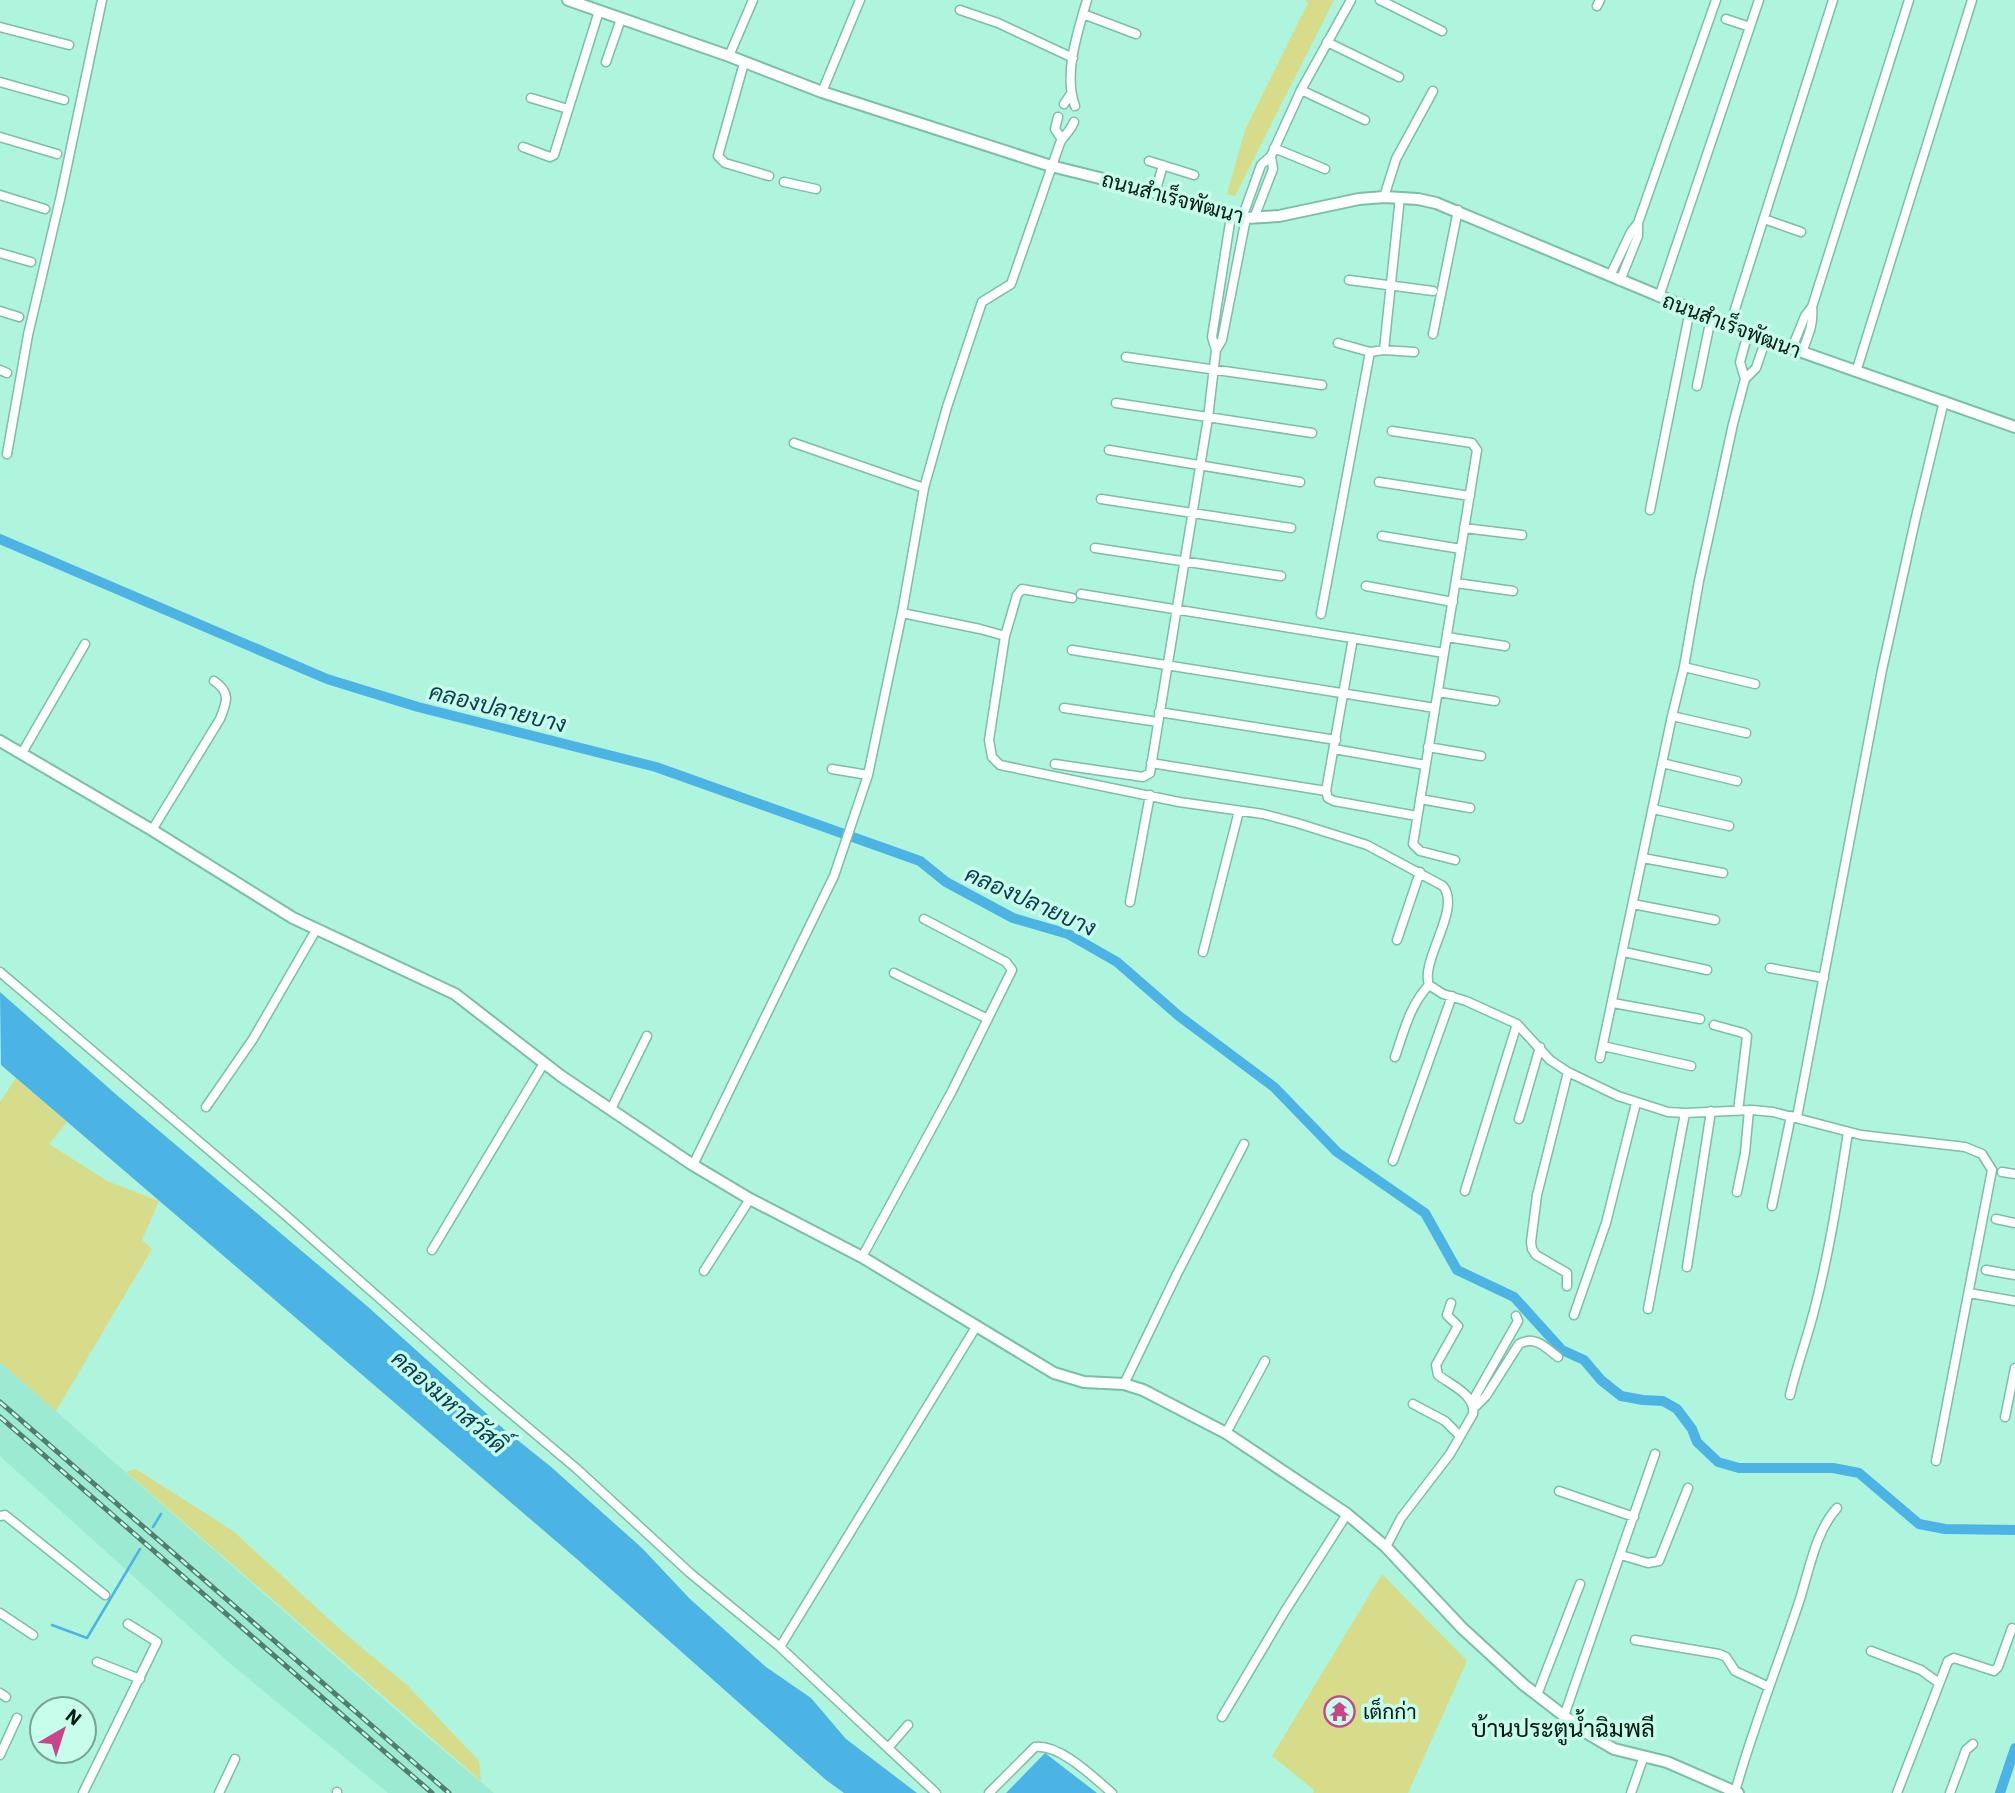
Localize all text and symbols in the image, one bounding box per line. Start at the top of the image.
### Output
street label: ถนนสำเร็จพัฒนา [1099,165,1247,229]
street label: ถนนสำเร็จพัฒนา [1659,286,1805,364]
water label: คลองปลายบาง [426,675,570,739]
water label: คลองปลายบาง [961,858,1101,942]
water label: คลองมหาสวัสดิ์ [386,1338,520,1462]
temple icon: เต็กก่า [1323,1694,1357,1728]
north arrow [28,1695,98,1765]
place label: เต็กก่า [1363,1697,1417,1725]
text: N [61,1703,87,1730]
district label: บ้านประตูน้ำฉิมพลี [1471,1709,1655,1746]

